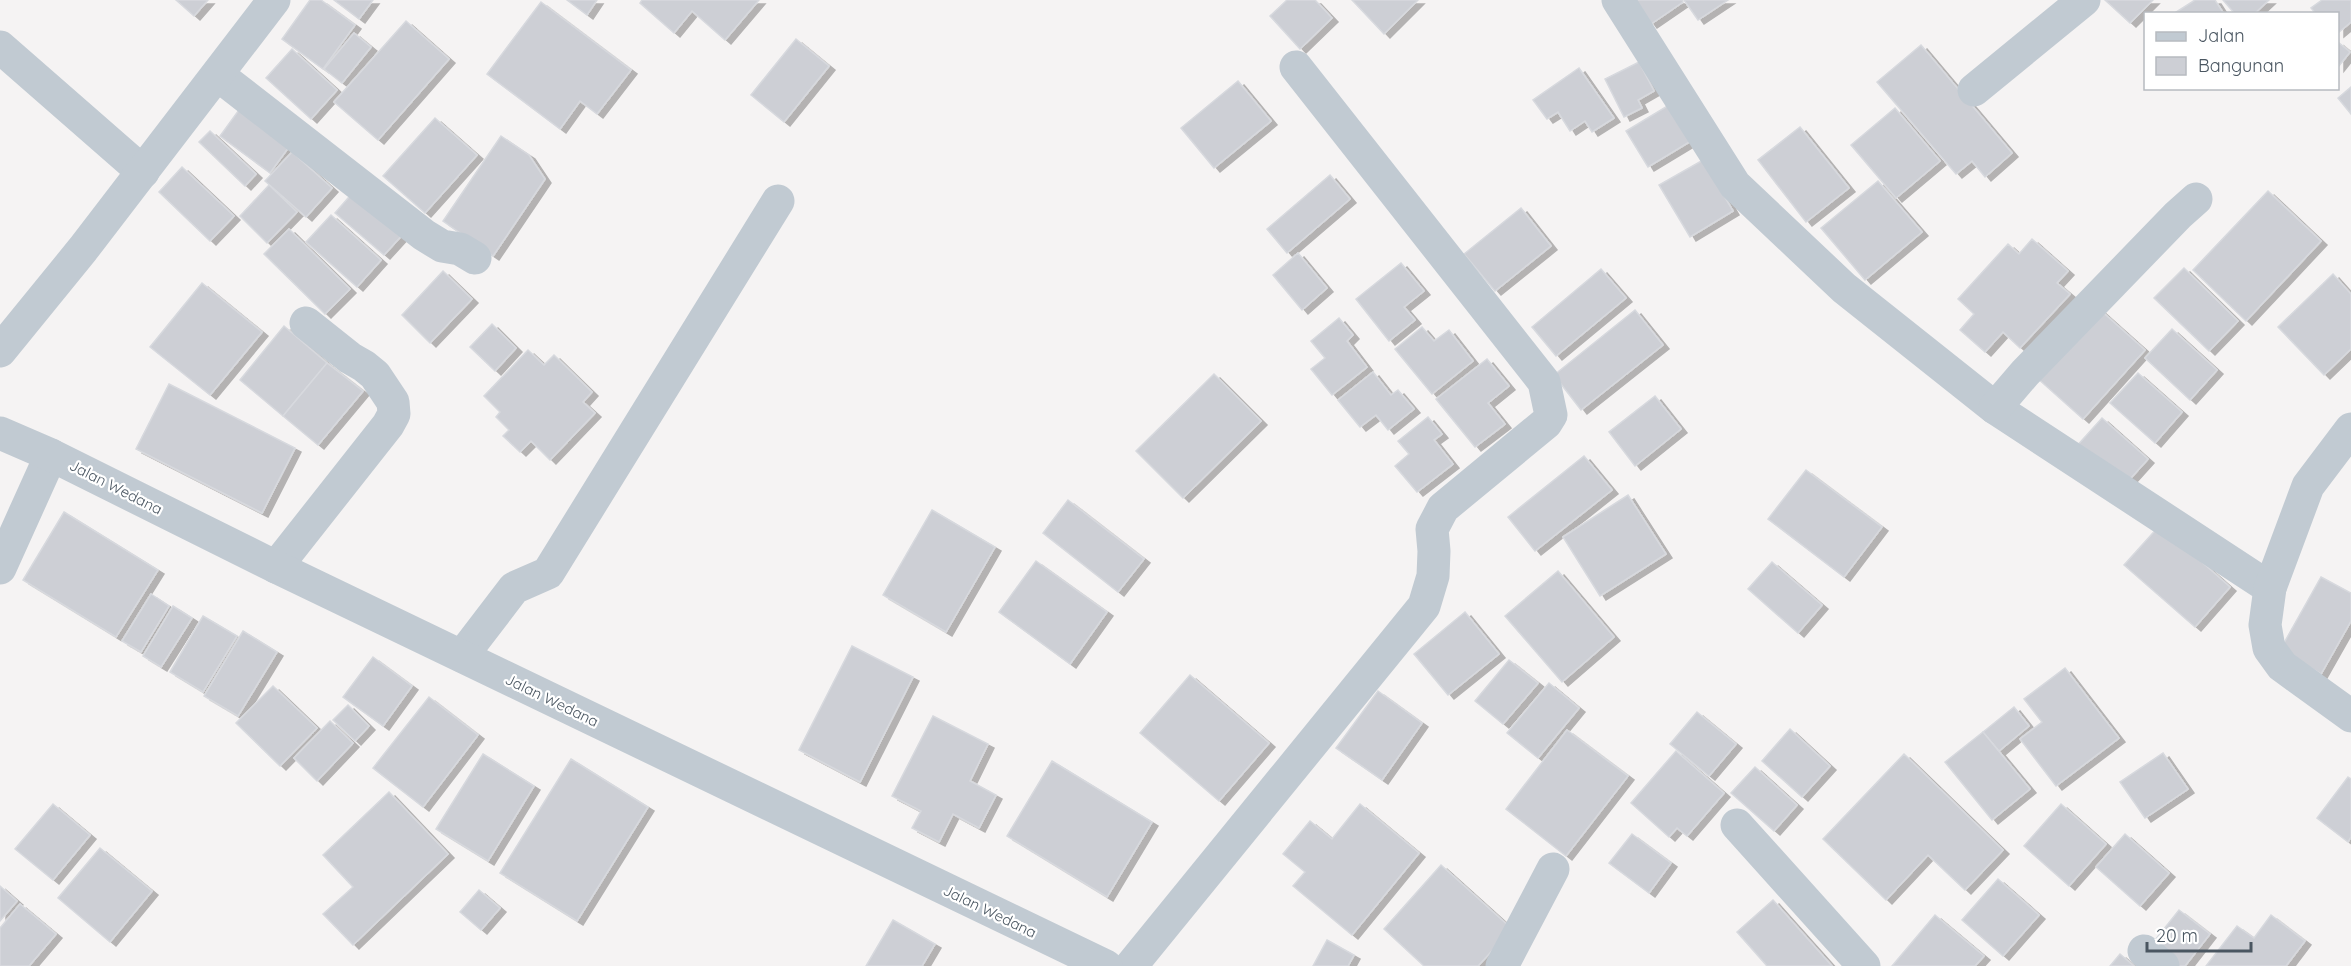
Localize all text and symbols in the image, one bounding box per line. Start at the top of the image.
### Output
legend [2144,12,2339,90]
text: Jalan [2198,24,2245,47]
text: Bangunan [2198,54,2284,77]
street label: Jalan Wedana [66,455,166,519]
street label: Jalan Wedana [502,669,602,731]
street label: Jalan Wedana [940,880,1040,942]
scale bar [2147,915,2250,953]
text: 20 m [2156,924,2198,947]

